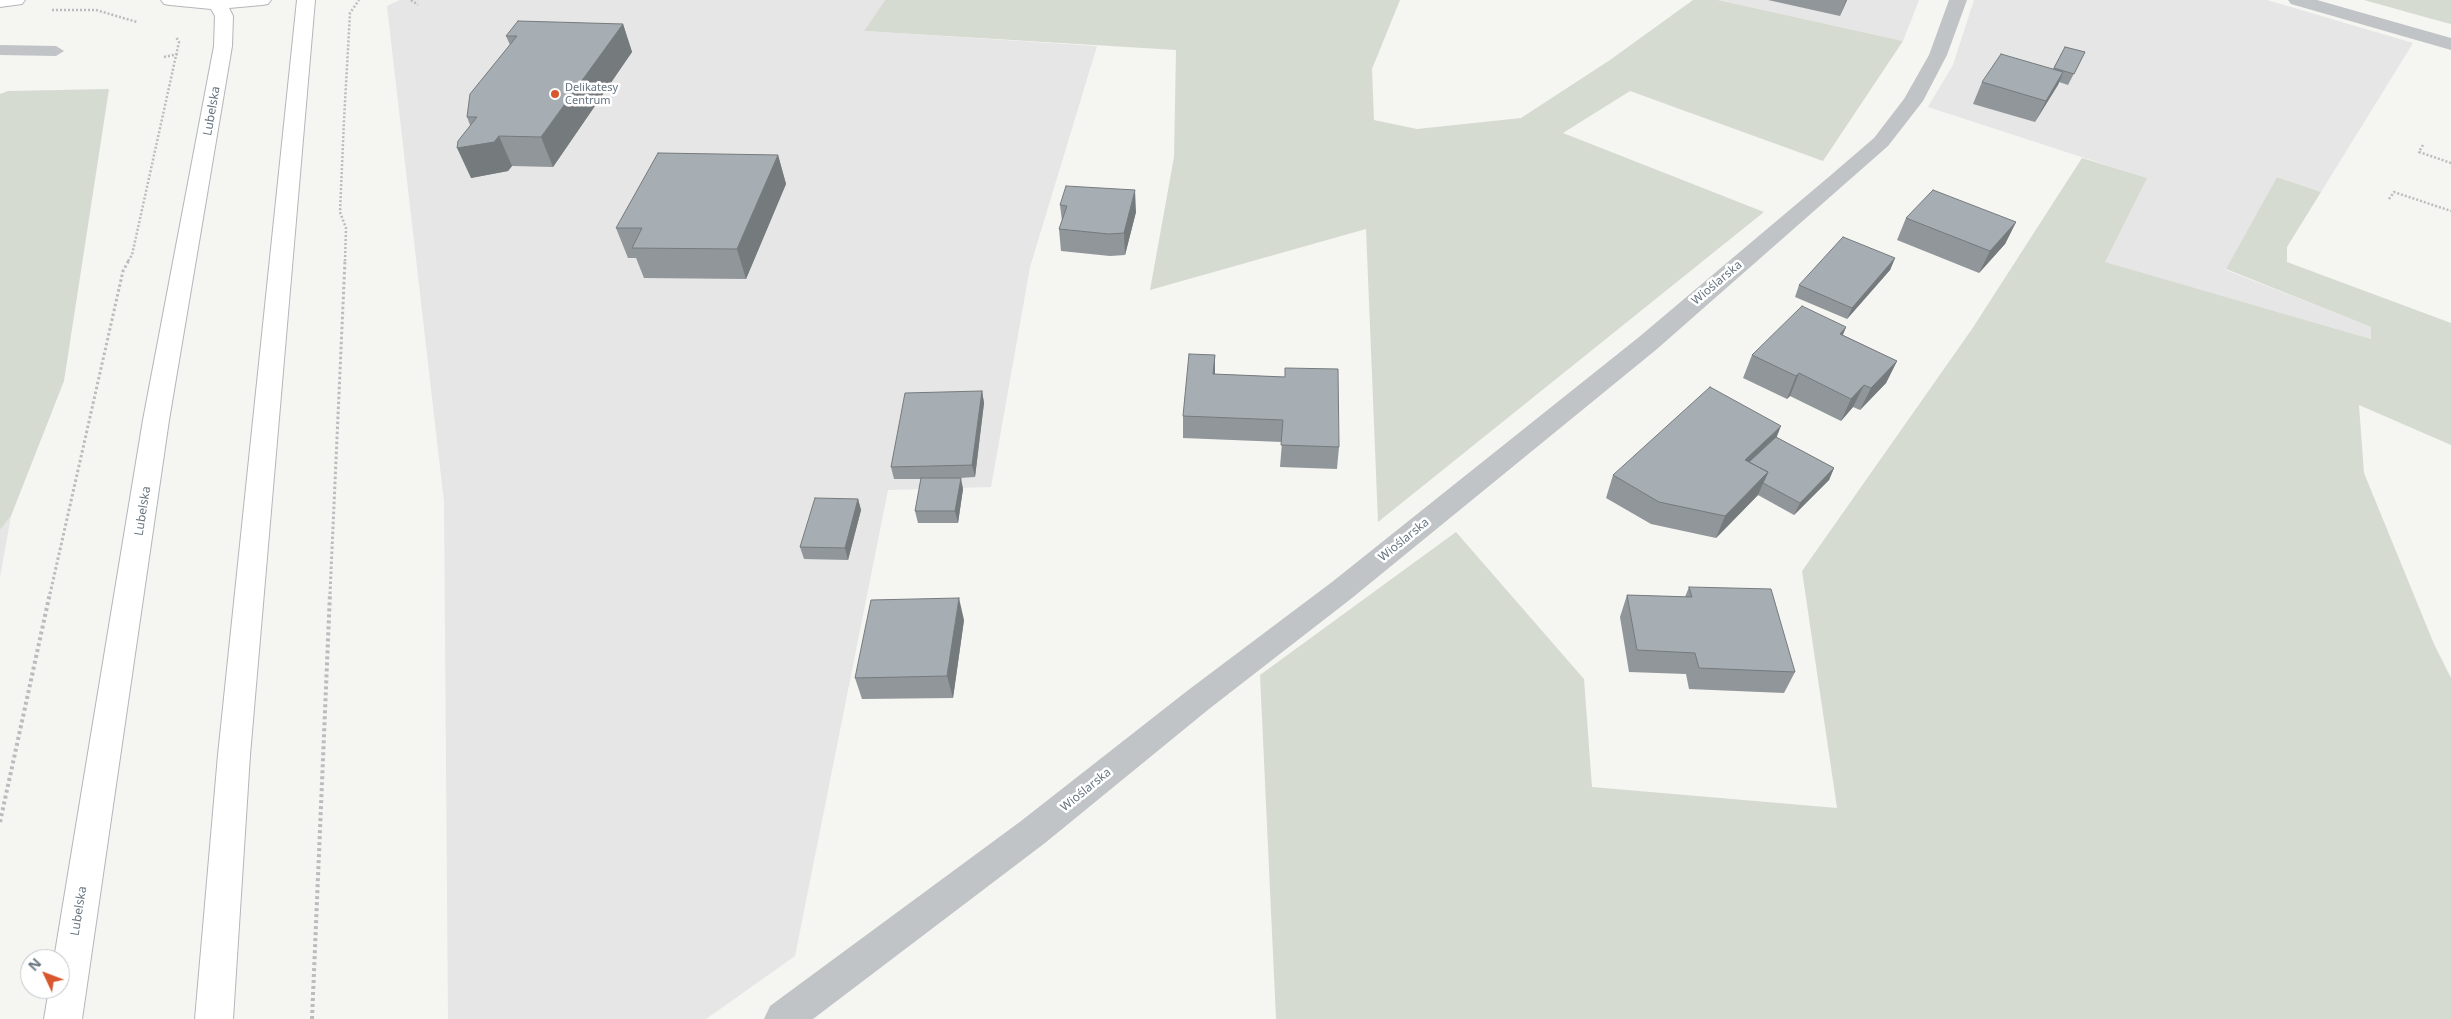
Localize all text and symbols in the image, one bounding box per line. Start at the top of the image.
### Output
place label: Delikatesy Centrum [565,81,618,107]
street label: Lubelska [201,85,223,137]
marker: Delikatesy Centrum [549,88,561,100]
street label: Wioślarska [1689,258,1745,308]
street label: Lubelska [132,485,154,537]
street label: Wioślarska [1376,515,1432,565]
street label: Wioślarska [1058,765,1114,815]
street label: Lubelska [68,885,90,937]
north arrow [20,949,70,999]
text: N [24,953,45,975]

